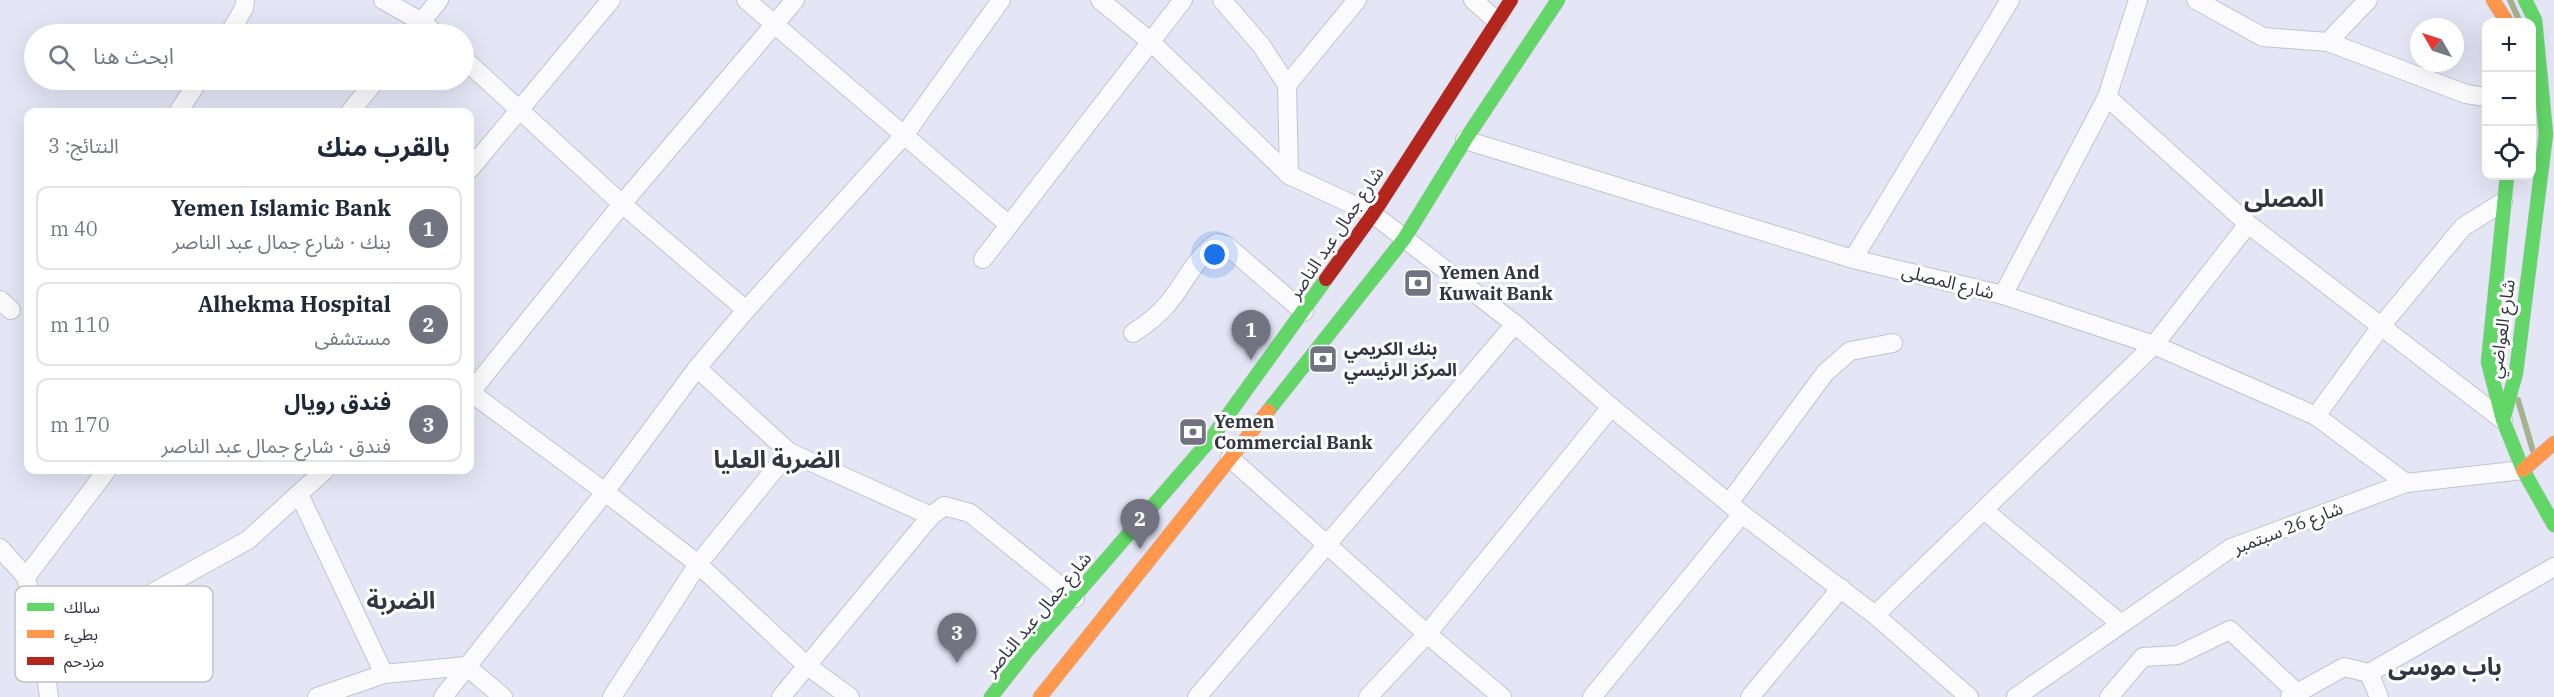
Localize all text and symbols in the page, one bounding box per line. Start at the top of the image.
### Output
north arrow [2410,18,2464,72]
map controls [2482,18,2536,180]
button: + [2482,18,2536,72]
search box [24,24,474,90]
icon: search [45,41,78,74]
text: ابحث هنا [93,41,174,70]
button: − [2482,72,2536,126]
button: locate [2482,126,2536,180]
text: بالقرب منك [317,129,450,163]
text: النتائج: 3 [48,132,119,159]
street label: شارع جمال عبد الناصر [1282,162,1391,306]
district label: المصلى [2244,182,2324,214]
text: Yemen Islamic Bank [171,193,391,222]
text: 40 m [50,215,98,242]
text: 1 [423,215,435,242]
text: بنك · شارع جمال عبد الناصر [172,228,391,255]
your location [1200,240,1229,269]
street label: شارع المصلى [1899,259,1997,307]
place label: Yemen And Kuwait Bank [1439,261,1553,305]
bank icon: Yemen And Kuwait Bank [1402,267,1434,299]
street label: شارع العواضي [2483,278,2523,380]
text: Alhekma Hospital [198,289,391,318]
pin: 1 [1232,310,1270,360]
text: 110 m [50,311,110,338]
text: 2 [423,311,435,338]
text: مستشفى [314,324,391,351]
place label: بنك الكريمي المركز الرئيسي [1344,337,1457,384]
bank icon: بنك الكريمي المركز الرئيسي [1307,343,1339,375]
text: فندق رويال [284,387,391,416]
place label: Yemen Commercial Bank [1214,410,1373,454]
text: 170 m [50,411,110,438]
text: 3 [423,411,435,438]
bank icon: Yemen Commercial Bank [1177,416,1209,448]
text: فندق · شارع جمال عبد الناصر [161,432,391,459]
district label: الضربة العليا [713,443,841,475]
street label: شارع 26 سبتمبر [2229,496,2347,562]
pin: 2 [1120,500,1160,549]
street label: شارع جمال عبد الناصر [978,547,1099,683]
district label: الضربة [367,584,435,616]
legend [15,586,213,682]
text: سالك [64,597,100,617]
pin: 3 [938,614,976,663]
text: بطيء [64,624,98,647]
district label: باب موسى [2388,650,2502,682]
text: مزدحم [64,651,104,674]

